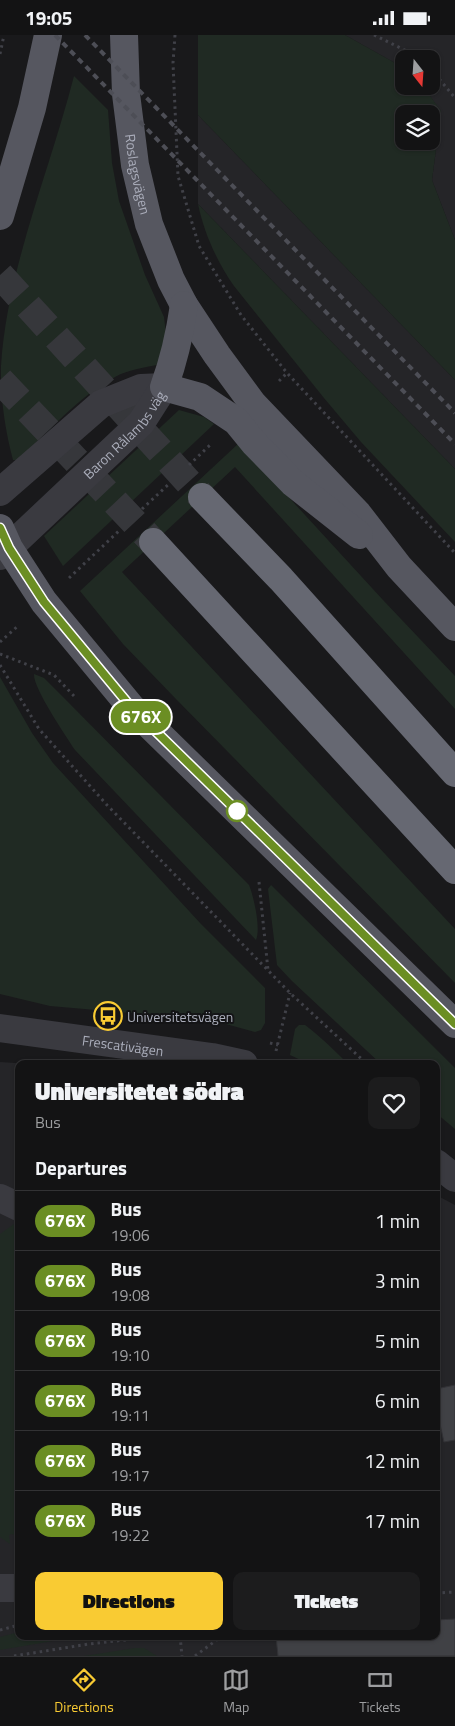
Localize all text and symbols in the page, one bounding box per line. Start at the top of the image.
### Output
text: 19:05 [25,3,72,32]
north arrow [395,50,440,95]
map controls [395,50,440,150]
button: layers [395,105,440,150]
street label: Roslagsvägen [121,132,157,216]
street label: Baron Rålambs väg [78,386,170,483]
line badge: 676X [106,701,176,733]
text: 676X [121,703,161,730]
unlabelled marker [226,800,248,822]
bus stop icon: Universitetsvägen [93,1001,123,1031]
place label: Universitetsvägen [127,1006,233,1027]
street label: Frescativägen [81,1029,165,1061]
text: Universitetet södra [35,1073,244,1109]
button: heart [368,1077,420,1129]
text: Bus [35,1110,61,1134]
text: Departures [35,1153,127,1182]
text: Bus [110,1194,142,1223]
text: 1 min [375,1206,420,1235]
text: 676X [45,1207,85,1234]
text: 19:06 [110,1223,150,1247]
text: Bus [110,1254,142,1283]
text: 3 min [375,1266,420,1295]
text: 676X [45,1267,85,1294]
text: 19:08 [110,1283,150,1307]
text: Bus [110,1314,142,1343]
text: 5 min [375,1326,420,1355]
text: 676X [45,1327,85,1354]
text: 19:10 [110,1343,150,1367]
text: Bus [110,1374,142,1403]
text: 6 min [375,1386,420,1415]
text: 676X [45,1387,85,1414]
text: 19:11 [110,1403,150,1427]
text: Bus [110,1434,142,1463]
text: 12 min [364,1446,420,1475]
text: 676X [45,1447,85,1474]
text: 19:17 [110,1463,150,1487]
text: Bus [110,1494,142,1523]
text: 17 min [364,1506,420,1535]
text: 676X [45,1507,85,1534]
text: 19:22 [110,1523,150,1547]
button: Directions [35,1572,223,1630]
button: Tickets [233,1572,420,1630]
tab: Directions [54,1666,114,1717]
tab: Map [222,1666,250,1717]
tab: Tickets [359,1666,401,1717]

